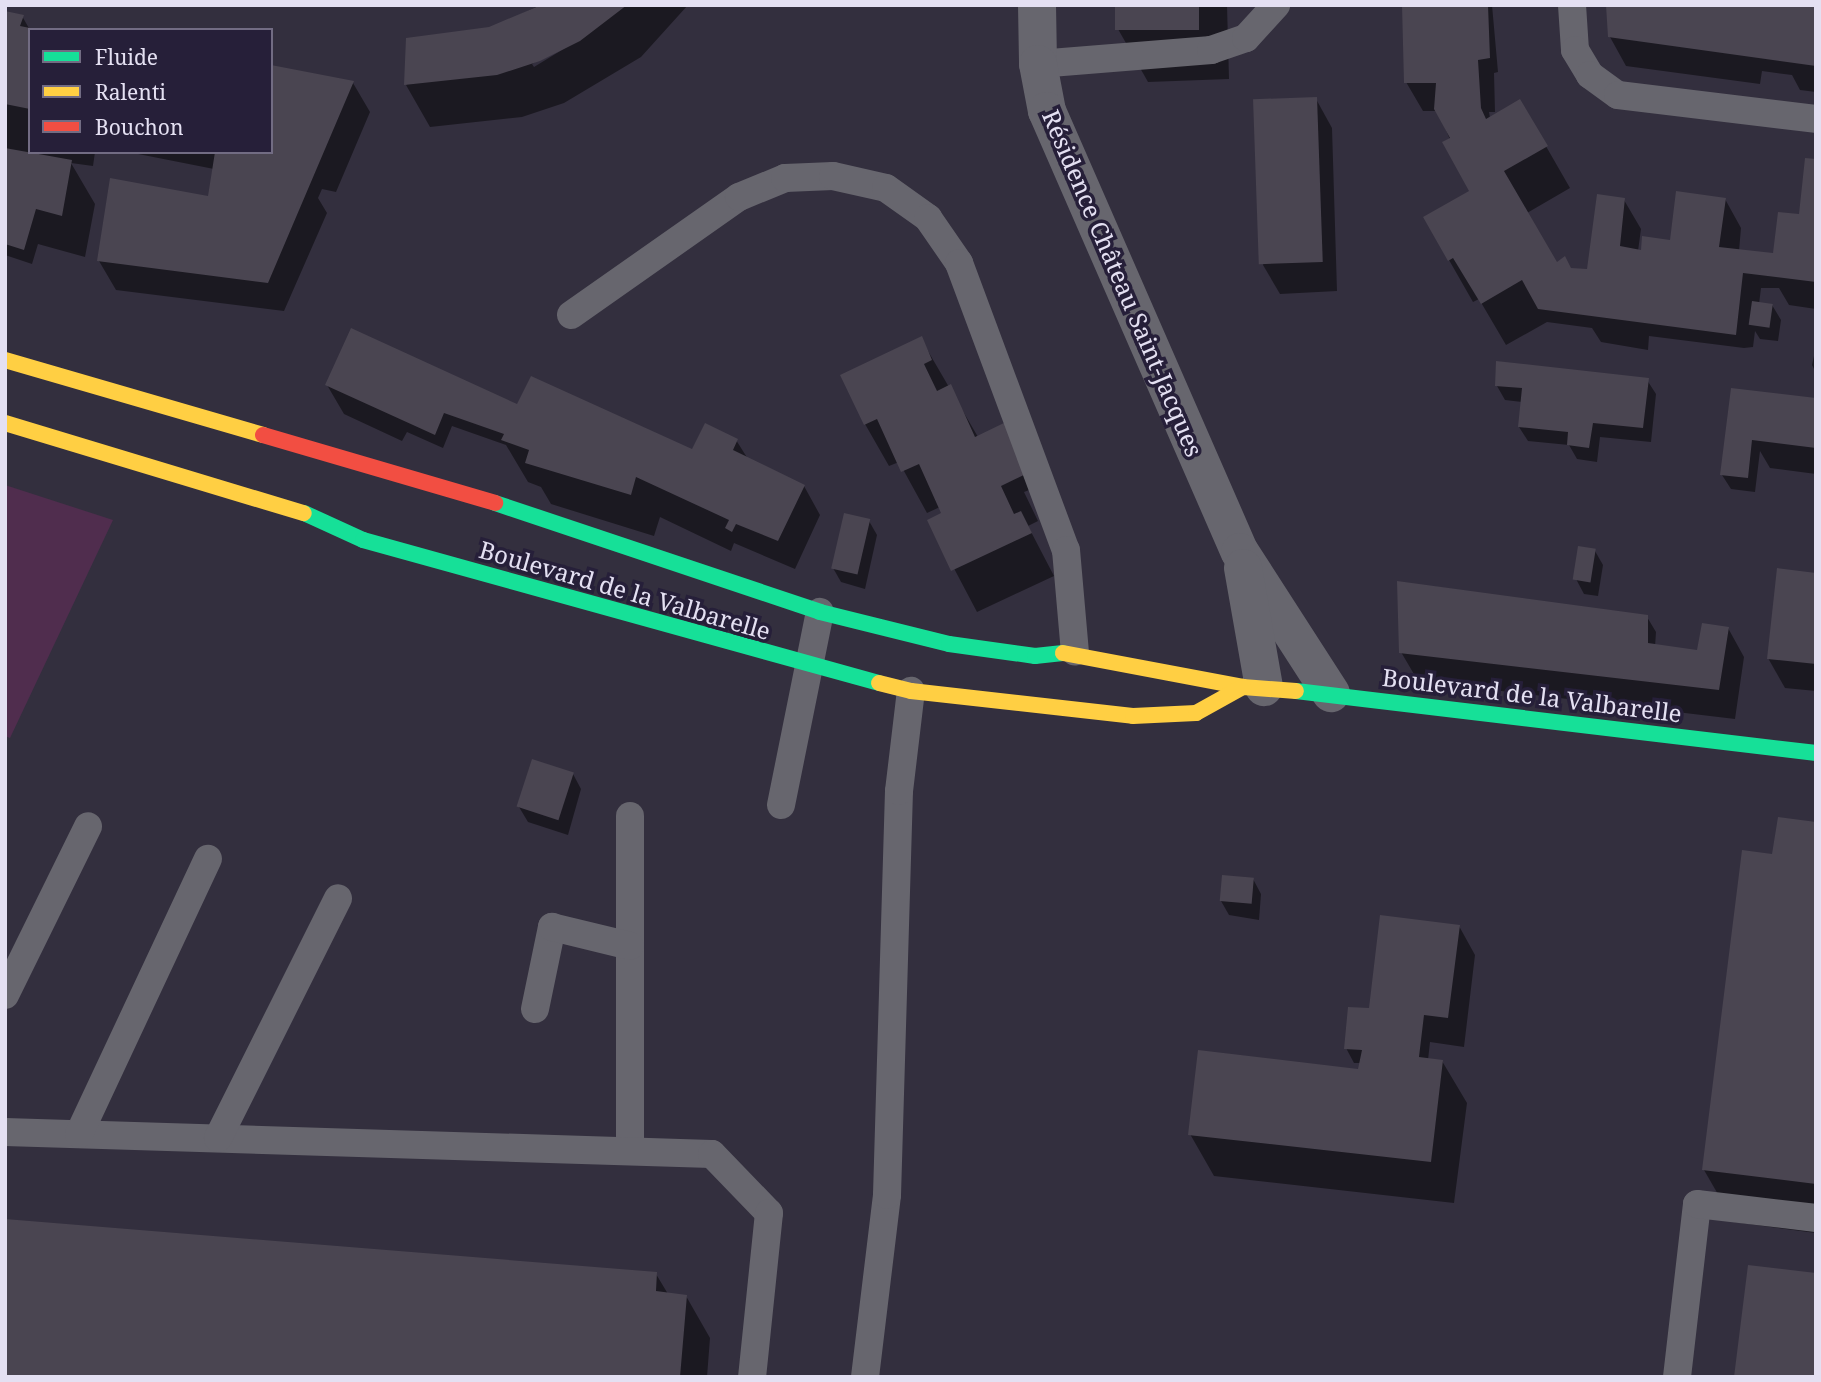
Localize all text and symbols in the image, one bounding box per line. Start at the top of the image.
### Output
legend [28,28,273,154]
text: Fluide [95,43,158,71]
text: Ralenti [95,78,166,106]
street label: Résidence Château Saint-Jacques [1037,105,1209,461]
text: Bouchon [95,113,184,141]
street label: Boulevard de la Valbarelle [476,535,774,645]
street label: Boulevard de la Valbarelle [1381,662,1683,728]

